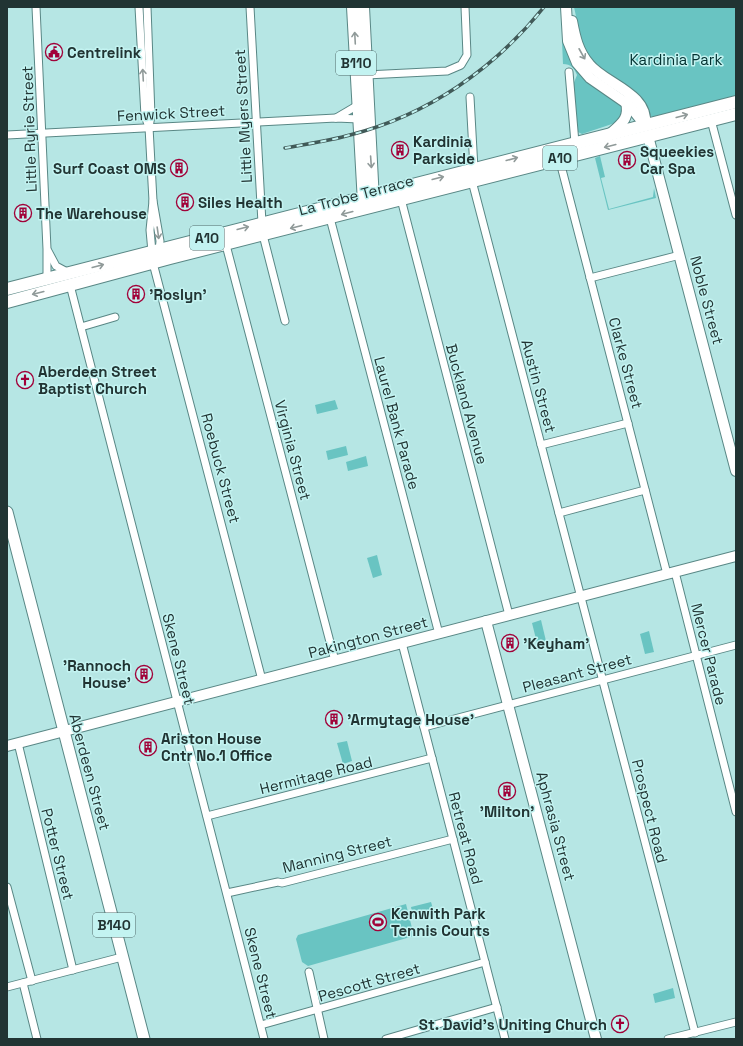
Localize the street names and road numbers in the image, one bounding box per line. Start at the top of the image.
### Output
street label: Little Myers Street [230,48,256,183]
road number: B110 [336,51,376,75]
street label: Little Ryrie Street [17,65,41,193]
street label: Fenwick Street [116,101,226,125]
road number: A10 [543,146,577,170]
street label: La Trobe Terrace [296,171,416,219]
road number: A10 [190,226,224,250]
street label: Noble Street [686,254,728,347]
street label: Clarke Street [605,315,647,411]
street label: Austin Street [517,337,561,435]
street label: Buckland Avenue [442,342,492,466]
street label: Laurel Bank Parade [370,354,424,492]
street label: Virginia Street [271,398,316,502]
street label: Roebuck Street [197,411,245,525]
street label: Mercer Parade [687,601,731,707]
street label: Skene Street [158,611,200,707]
street label: Pakington Street [306,612,430,662]
street label: Pleasant Street [520,649,634,697]
street label: Aberdeen Street [65,712,115,832]
street label: Hermitage Road [258,752,374,798]
street label: Prospect Road [628,757,672,865]
street label: Aphrasia Street [532,769,580,883]
street label: Retreat Road [445,790,487,886]
street label: Potter Street [37,806,79,902]
street label: Manning Street [280,831,394,877]
road number: B140 [93,913,135,937]
street label: Skene Street [240,925,282,1021]
street label: Pescott Street [316,958,422,1006]

